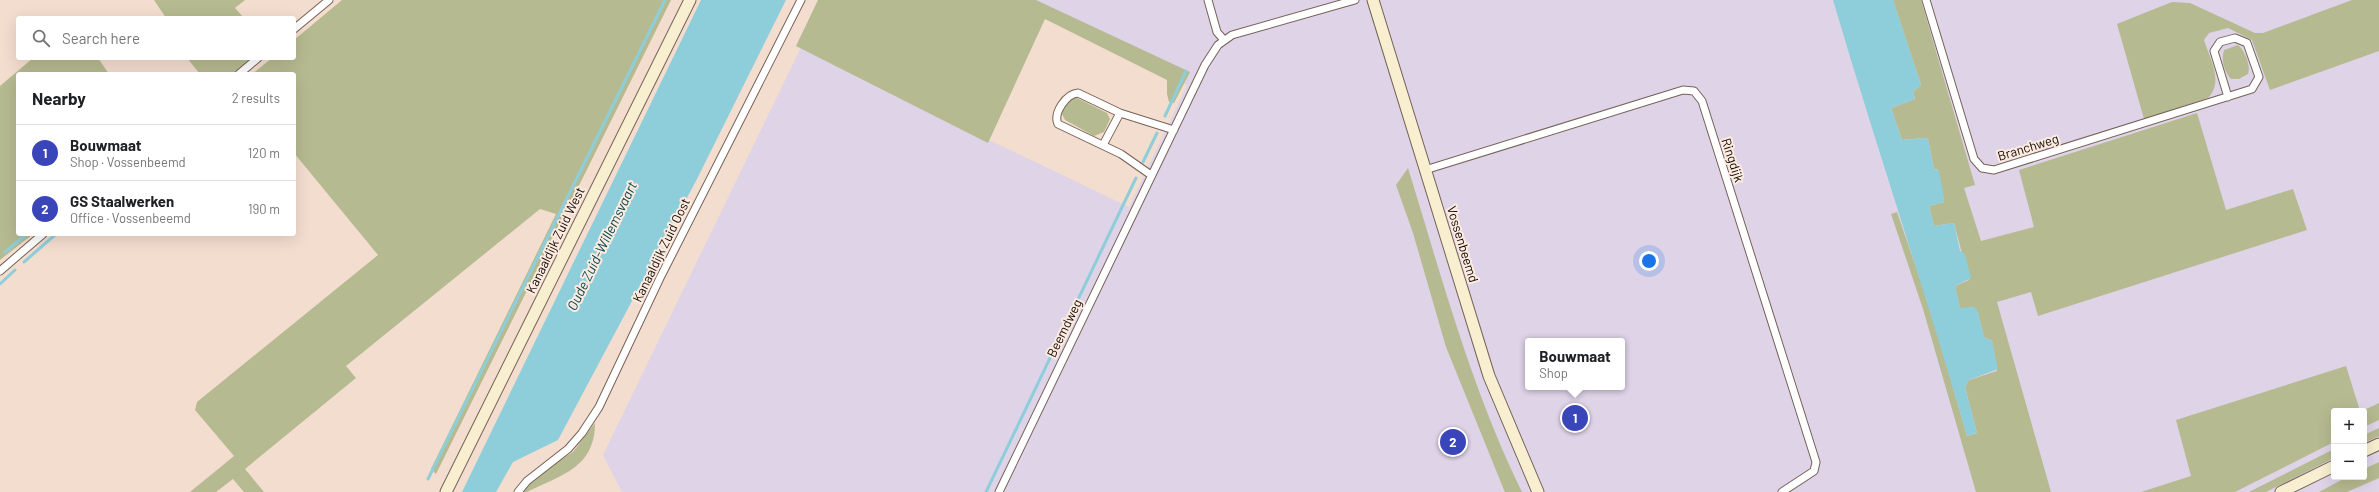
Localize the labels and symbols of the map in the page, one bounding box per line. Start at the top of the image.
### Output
street label: Branchweg [1995,130,2061,164]
street label: Ringdijk [1718,136,1748,184]
water label: Oude Zuid-Willemsvaart [563,179,640,313]
street label: Kanaaldijk Zuid West [522,184,588,296]
street label: Kanaaldijk Zuid Oost [629,195,693,305]
street label: Vossenbeemd [1444,204,1482,284]
your location [1639,251,1659,271]
street label: Beemdweg [1043,296,1085,360]
pin: 1 [1562,403,1588,433]
pin: 2 [1440,427,1466,457]

